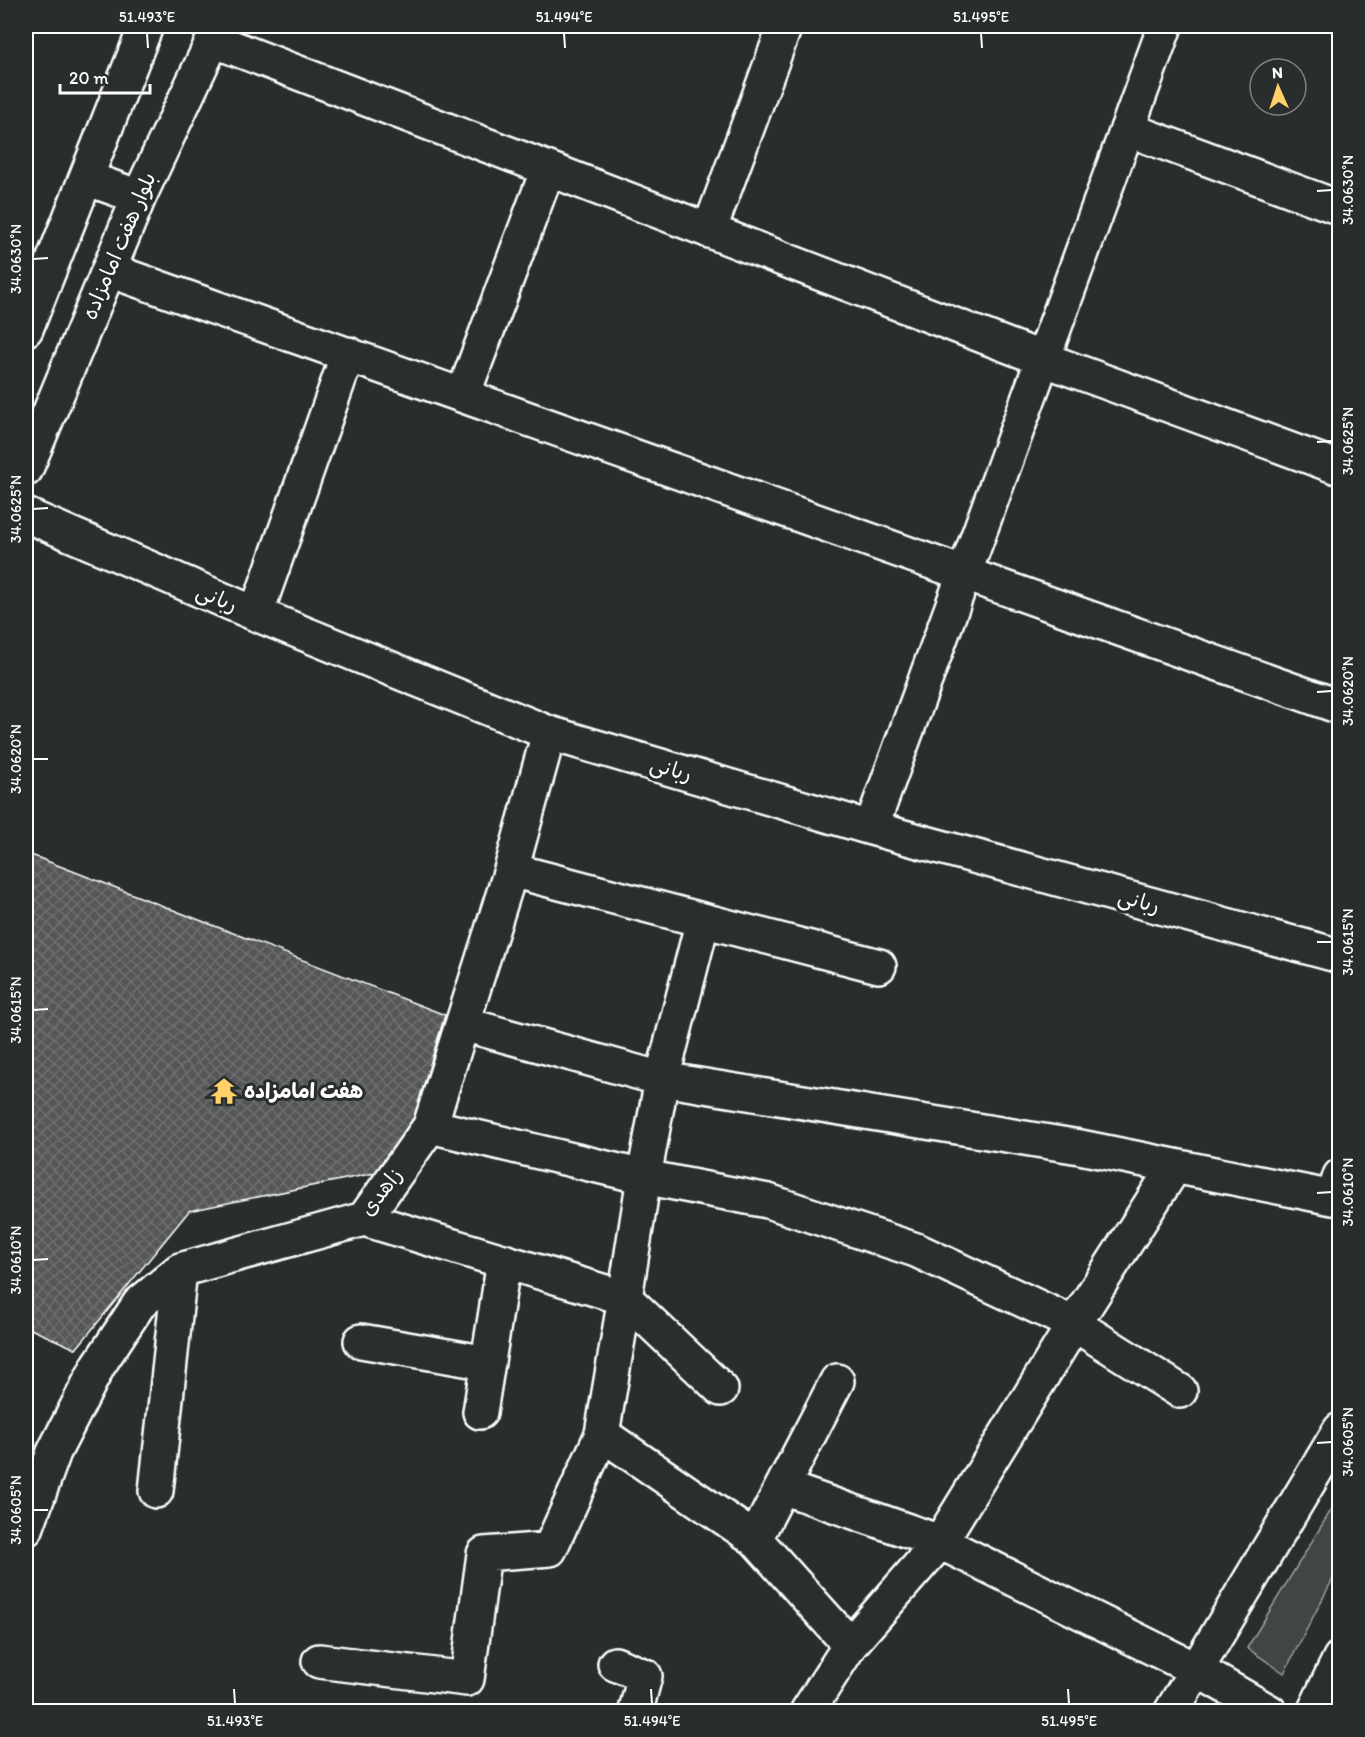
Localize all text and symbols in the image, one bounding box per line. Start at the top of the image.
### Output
text: 51.493°E [119,8,175,26]
text: 51.494°E [535,8,593,26]
text: 51.495°E [953,8,1009,26]
scale bar [60,57,150,95]
north arrow [1248,57,1308,117]
text: N [1271,63,1283,82]
text: 20 m [69,67,109,89]
text: 34.0630°N [1339,155,1357,225]
street label: بلوار هفت امامزاده [76,168,162,324]
text: 34.0630°N [7,224,25,294]
text: 34.0625°N [1339,407,1357,475]
text: 34.0625°N [7,475,25,543]
street label: ربانی [192,578,241,619]
text: 34.0620°N [1339,656,1357,726]
text: 34.0620°N [7,724,25,794]
street label: ربانی [647,751,695,788]
street label: ربانی [1115,883,1163,920]
text: 34.0615°N [1339,908,1357,976]
text: 34.0615°N [7,976,25,1044]
temple icon: هفت امامزاده [209,1076,239,1106]
place label: هفت امامزاده [244,1078,364,1103]
text: 34.0610°N [1339,1158,1357,1226]
street label: زاهدی [354,1163,407,1221]
text: 34.0610°N [7,1226,25,1294]
text: 34.0605°N [1339,1407,1357,1477]
text: 34.0605°N [7,1475,25,1545]
text: 51.493°E [207,1712,263,1730]
text: 51.494°E [623,1712,681,1730]
text: 51.495°E [1041,1712,1097,1730]

